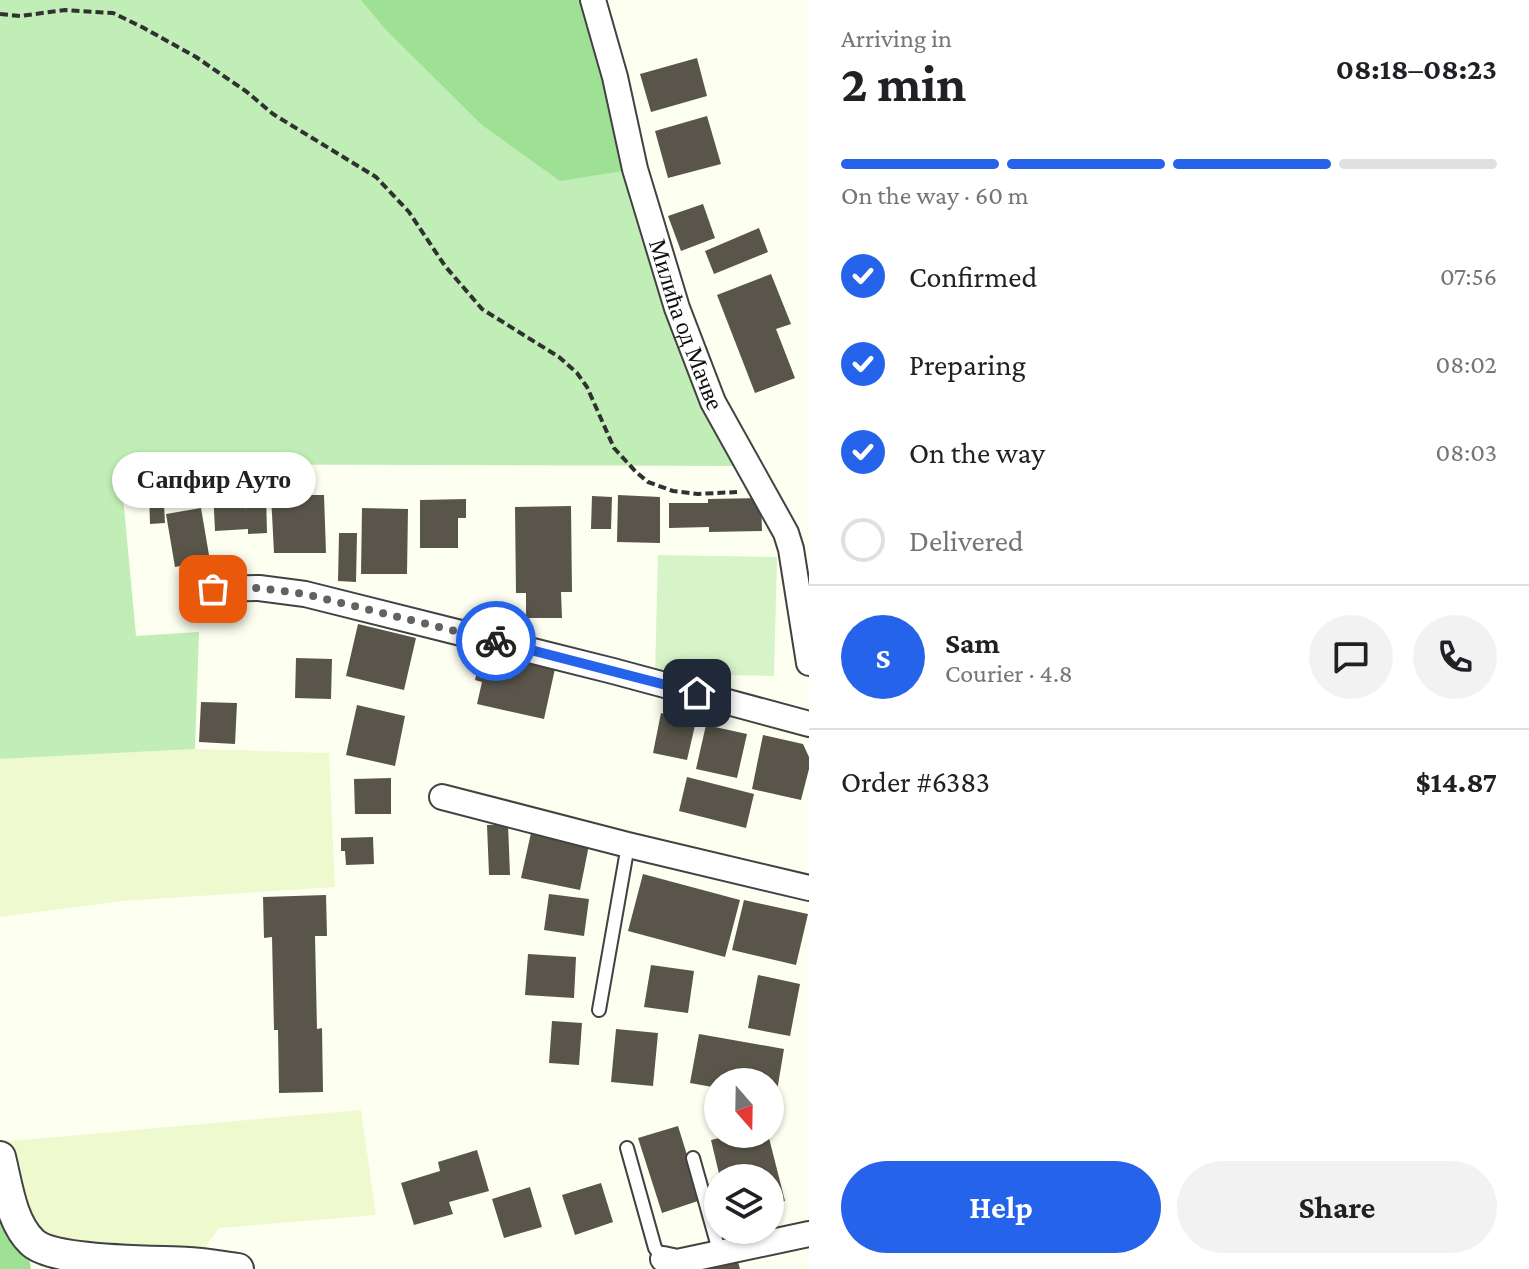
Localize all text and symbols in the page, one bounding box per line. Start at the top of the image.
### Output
text: Arriving in [841,24,952,53]
text: 08:18–08:23 [1336,52,1497,85]
text: 2 min [841,54,966,112]
text: On the way · 60 m [841,181,1029,210]
street label: Милића од Мачве [644,236,729,415]
icon: check [841,254,885,298]
text: Confirmed [909,260,1037,293]
text: 07:56 [1440,262,1497,291]
icon: check [841,342,885,386]
text: Preparing [909,348,1026,381]
text: 08:02 [1436,350,1497,379]
icon: check [841,430,885,474]
text: On the way [909,436,1045,469]
text: 08:03 [1436,438,1497,467]
callout: Сапфир Ауто [111,453,315,509]
text: Сапфир Ауто [137,465,291,494]
text: Delivered [909,524,1024,557]
pin [179,555,247,623]
icon: bag [191,567,235,611]
courier [456,601,536,681]
button: chat [1309,615,1393,699]
button: phone [1413,615,1497,699]
icon: bike [474,619,518,663]
text: Sam [945,626,1000,659]
text: S [876,641,891,674]
pin [663,659,731,727]
text: Courier · 4.8 [945,659,1073,688]
icon: home [675,671,719,715]
text: Order #6383 [841,765,990,798]
text: $14.87 [1415,765,1497,798]
north arrow [704,1068,784,1148]
map controls [704,1068,784,1244]
button: Help [841,1161,1161,1253]
button: Share [1177,1161,1497,1253]
button: layers [704,1164,784,1244]

